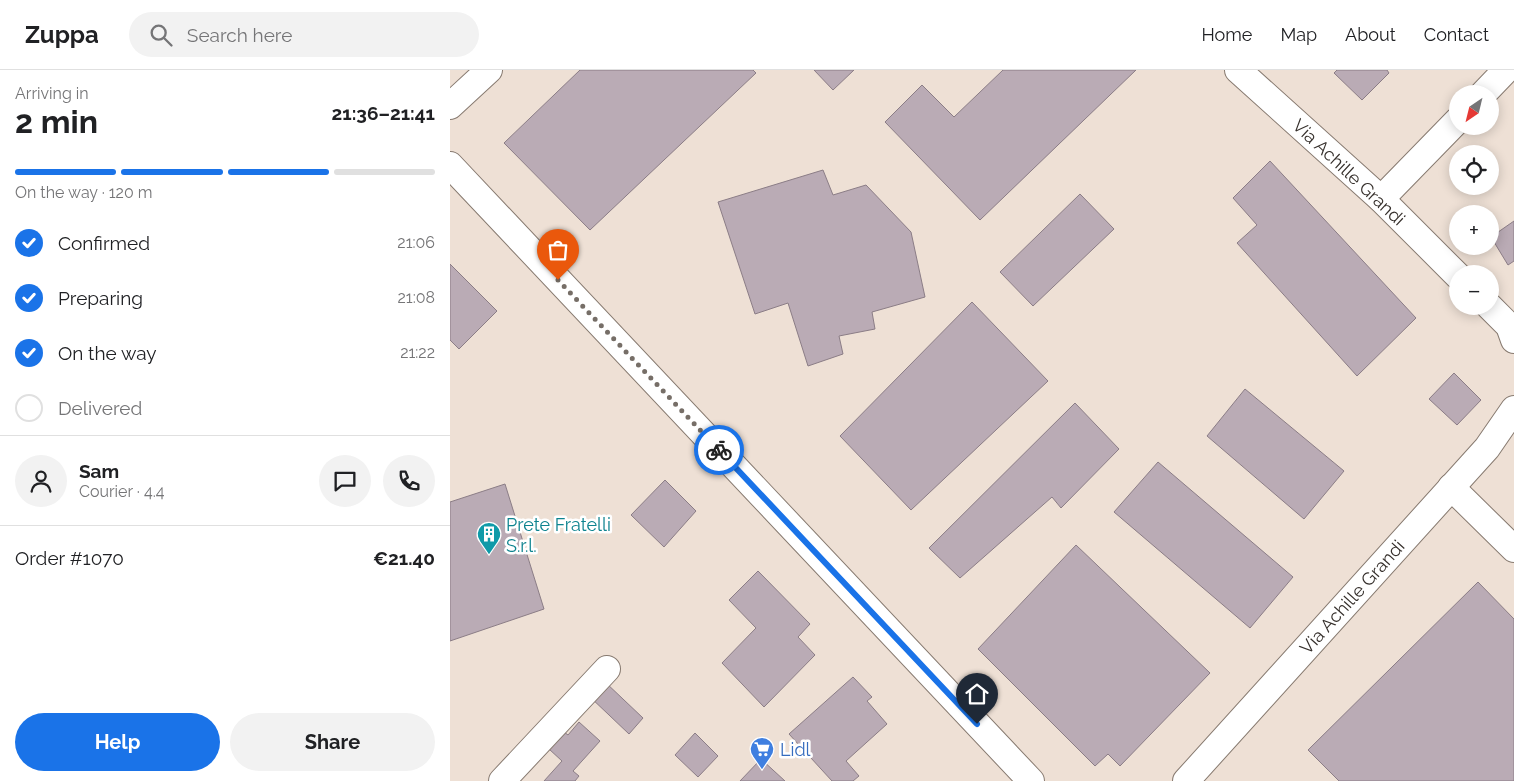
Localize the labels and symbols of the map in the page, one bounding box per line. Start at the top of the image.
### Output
north arrow [1449,85,1499,135]
street label: Via Achille Grandi [1289,115,1409,229]
pin [537,229,579,280]
courier [694,425,744,475]
place label: Prete Fratelli S.r.l. [506,514,611,556]
building icon: Prete Fratelli S.r.l. [476,521,502,555]
street label: Via Achille Grandi [1295,536,1409,658]
pin [956,673,998,724]
supermarket icon: Lidl [749,736,775,770]
place label: Lidl [780,739,811,760]

